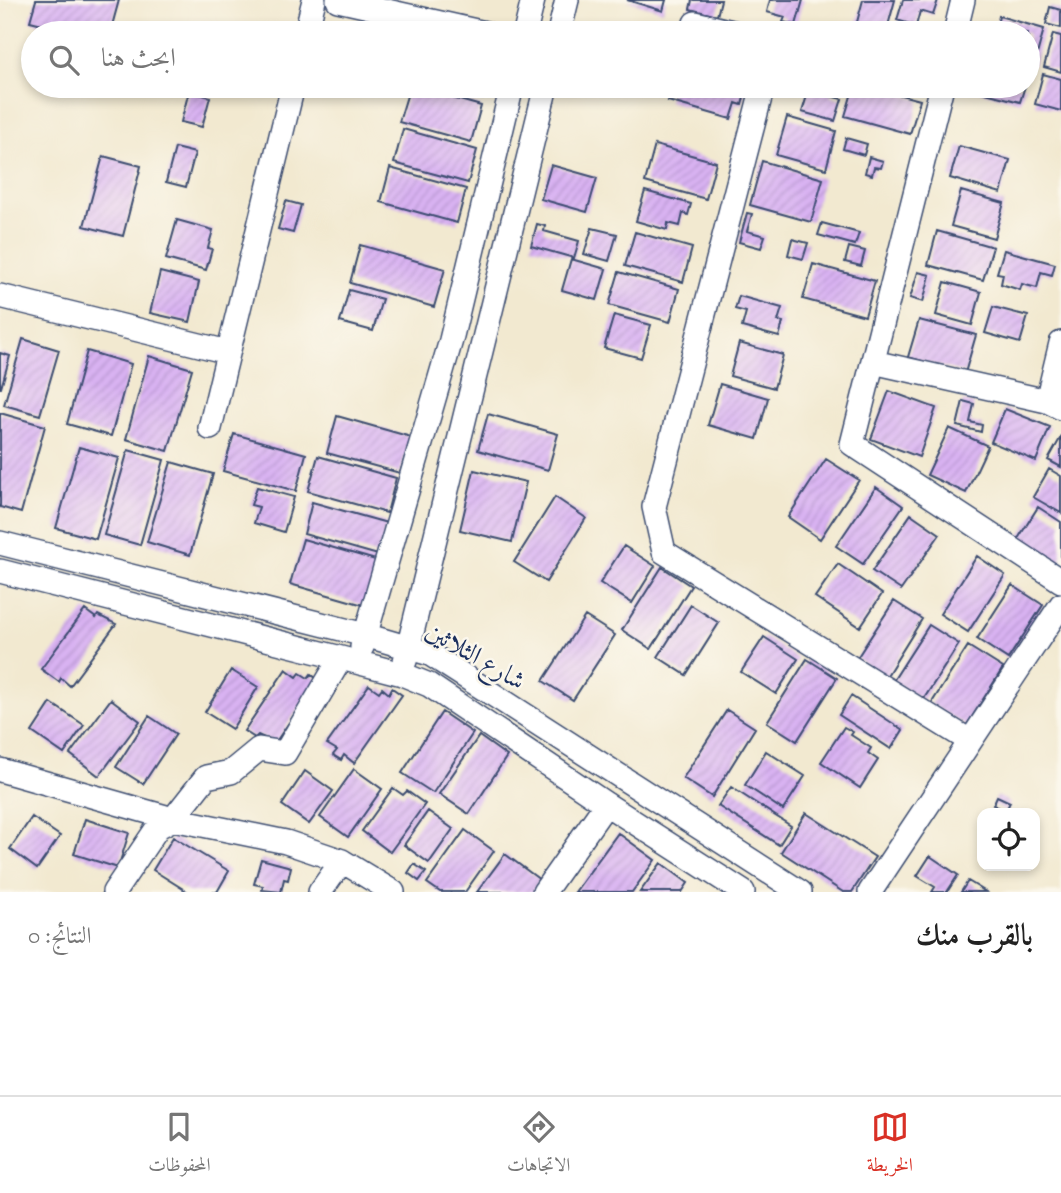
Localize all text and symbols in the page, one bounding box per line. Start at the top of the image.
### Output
search box [21,21,1040,98]
icon: search [45,41,83,79]
text: ابحث هنا [101,41,176,78]
street label: شارع الثلاثين [417,614,532,702]
map controls [977,808,1040,871]
button: locate [977,808,1040,871]
text: بالقرب منك [916,916,1033,959]
text: النتائج: 0 [28,921,91,954]
tab: المحفوظات [148,1108,211,1183]
tab: الاتجاهات [507,1108,570,1183]
tab: الخريطة [867,1108,913,1183]

